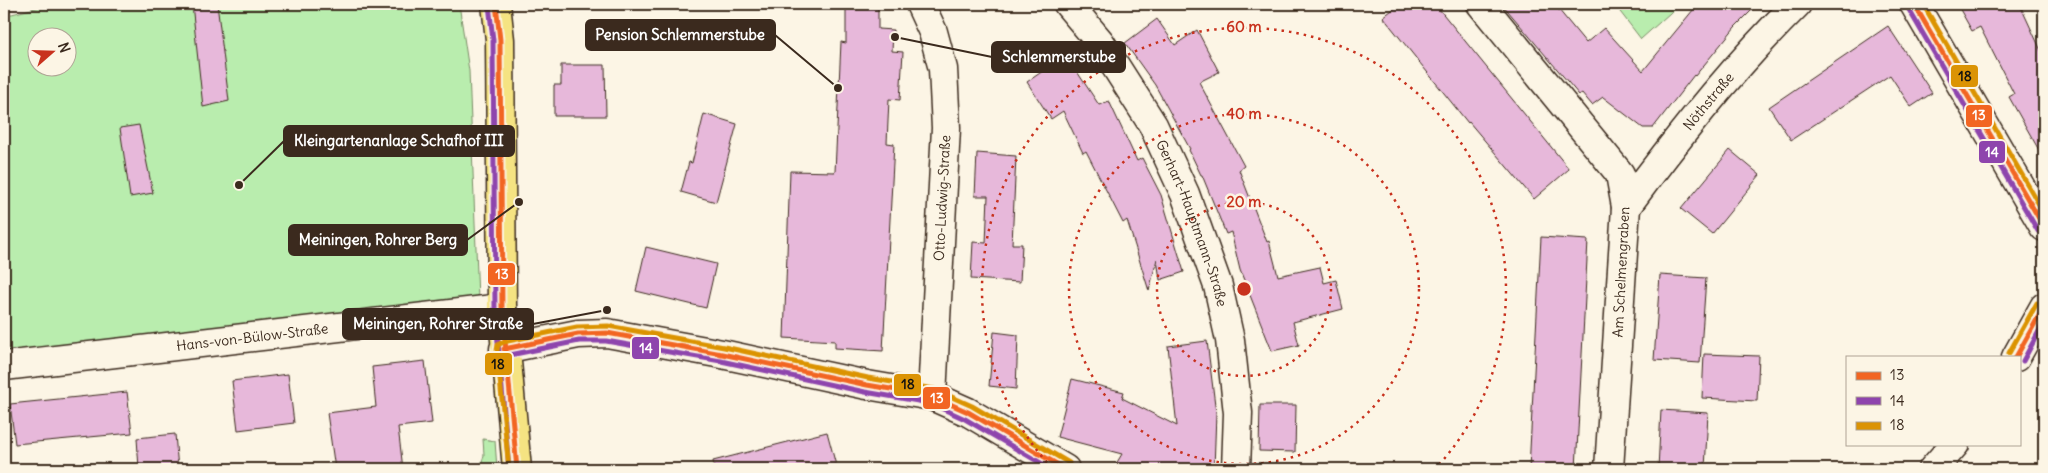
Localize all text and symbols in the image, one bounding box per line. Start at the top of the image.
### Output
text: 60 m [1226,17,1262,36]
callout: Pension Schlemmerstube [586,20,775,50]
text: Pension Schlemmerstube [595,25,765,44]
north arrow [28,28,78,78]
text: N [54,40,74,55]
callout: Schlemmerstube [992,42,1125,72]
text: Schlemmerstube [1002,47,1116,66]
line badge: 18 [1950,64,1979,88]
text: 18 [1958,67,1972,85]
street label: Nöthstraße [1679,69,1738,134]
text: 40 m [1226,104,1262,123]
line badge: 13 [1965,104,1993,128]
text: 13 [1972,106,1986,124]
callout: Kleingartenanlage Schafhof III [284,126,514,156]
text: Kleingartenanlage Schafhof III [294,131,504,151]
street label: Otto-Ludwig-Straße [930,134,954,262]
street label: Gerhart-Hauptmann-Straße [1152,137,1231,308]
line badge: 14 [1978,140,2006,164]
text: 14 [1985,143,1999,161]
text: 20 m [1227,192,1261,211]
street label: Am Schelmengraben [1609,206,1633,338]
callout: Meiningen, Rohrer Berg [289,225,467,255]
text: Meiningen, Rohrer Berg [299,230,457,250]
line badge: 13 [487,262,516,286]
text: 13 [495,265,509,283]
centre of rings [1235,280,1253,298]
callout: Meiningen, Rohrer Straße [343,309,533,339]
text: Meiningen, Rohrer Straße [353,314,523,334]
street label: Hans-von-Bülow-Straße [175,319,329,355]
line badge: 14 [631,336,660,360]
text: 14 [639,339,653,357]
line badge: 18 [484,352,513,376]
text: 18 [491,355,505,373]
legend [1846,356,2020,446]
text: 13 [1890,365,1904,384]
line badge: 18 [893,373,922,397]
text: 18 [901,375,915,393]
line badge: 13 [922,386,951,410]
text: 13 [930,389,944,407]
text: 14 [1890,391,1905,410]
text: 18 [1890,415,1905,434]

